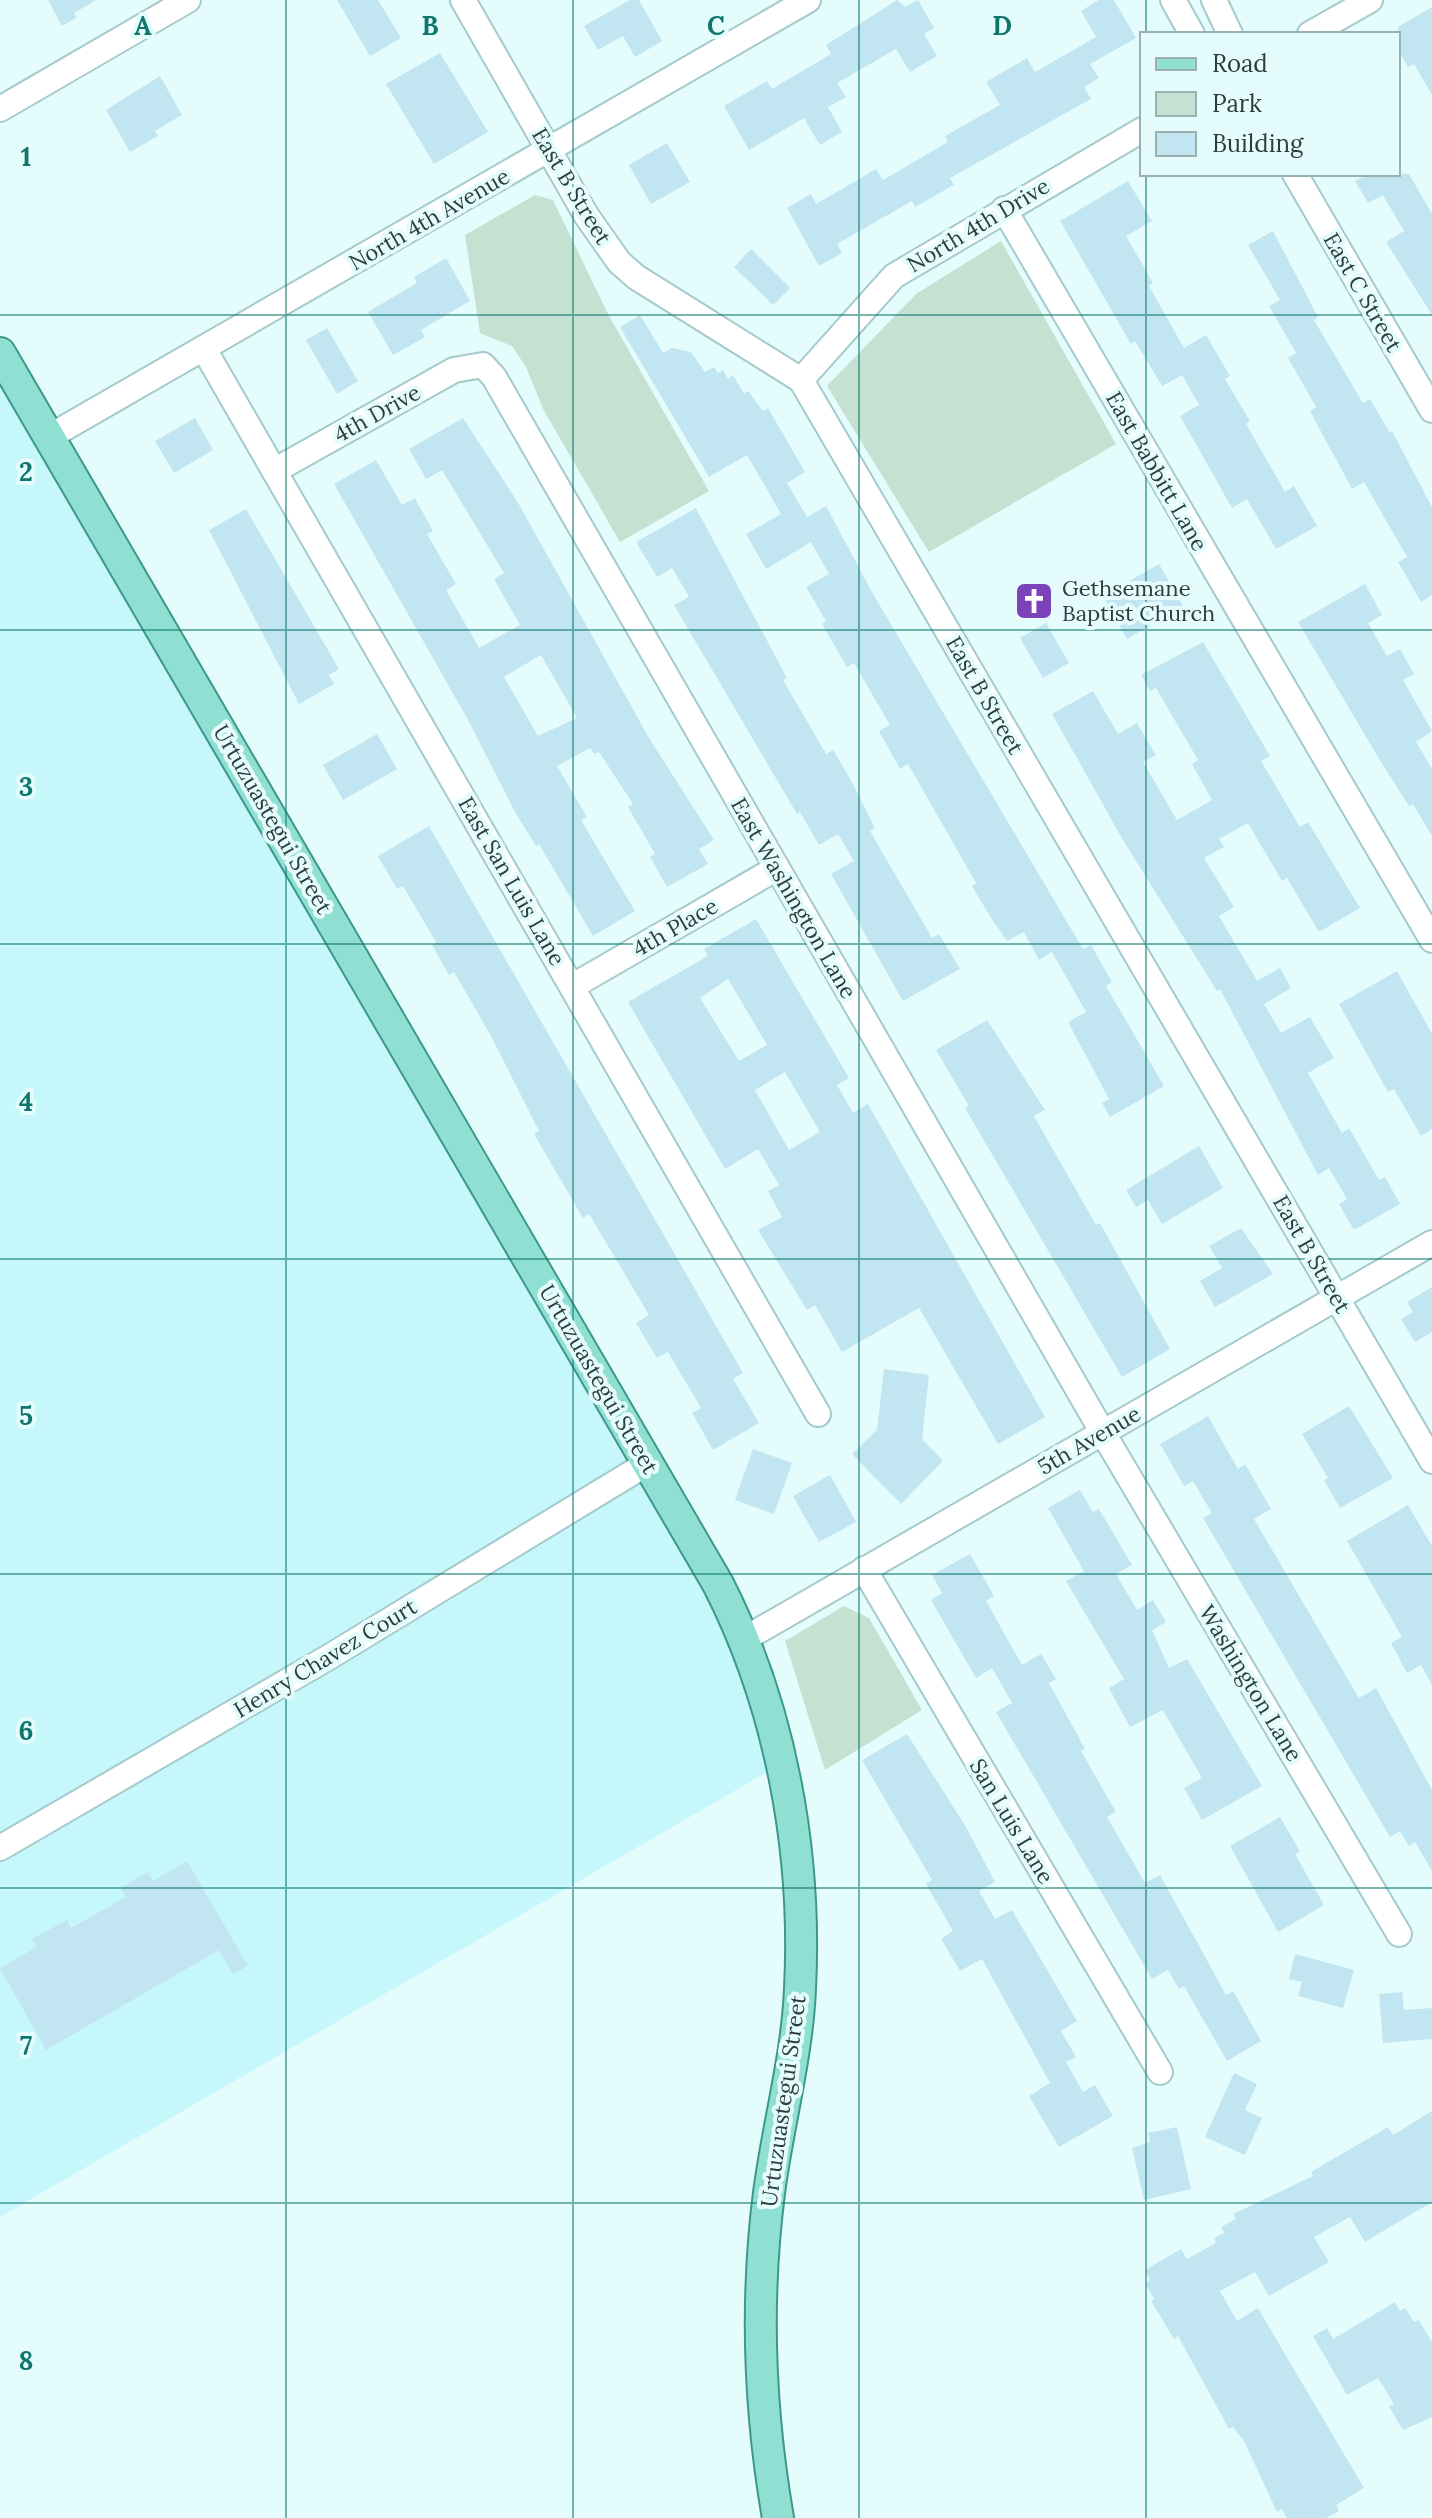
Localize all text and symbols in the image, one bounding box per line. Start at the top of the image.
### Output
text: A [134,9,152,42]
text: B [421,9,439,42]
text: C [707,9,725,42]
text: D [992,9,1012,42]
legend [1140,32,1400,176]
text: Road [1212,48,1268,79]
text: Park [1212,88,1262,119]
street label: East B Street [526,122,618,250]
text: Building [1212,128,1304,159]
text: 1 [21,140,31,173]
street label: North 4th Avenue [344,162,514,276]
street label: North 4th Drive [902,172,1054,278]
street label: East C Street [1318,227,1409,357]
street label: 4th Drive [329,378,425,448]
street label: East Babbitt Lane [1100,386,1214,556]
text: 2 [19,455,33,488]
place label: Gethsemane Baptist Church [1062,574,1215,627]
church icon: Gethsemane Baptist Church [1013,580,1055,622]
street label: East B Street [940,631,1030,759]
street label: Urtuzuastegui Street [207,719,339,919]
text: 3 [19,770,33,803]
street label: East San Luis Lane [452,792,572,970]
street label: East Washington Lane [725,793,863,1004]
street label: 4th Place [628,891,723,962]
text: 4 [19,1085,33,1118]
street label: East B Street [1267,1190,1357,1318]
street label: Urtuzuastegui Street [533,1279,665,1479]
text: 5 [19,1399,33,1432]
street label: 5th Avenue [1033,1399,1145,1481]
street label: Henry Chavez Court [228,1592,422,1724]
street label: Washington Lane [1193,1600,1309,1766]
text: 6 [19,1714,33,1747]
street label: San Luis Lane [964,1753,1060,1889]
street label: Urtuzuastegui Street [754,1993,812,2209]
text: 7 [20,2029,32,2062]
text: 8 [19,2344,33,2377]

